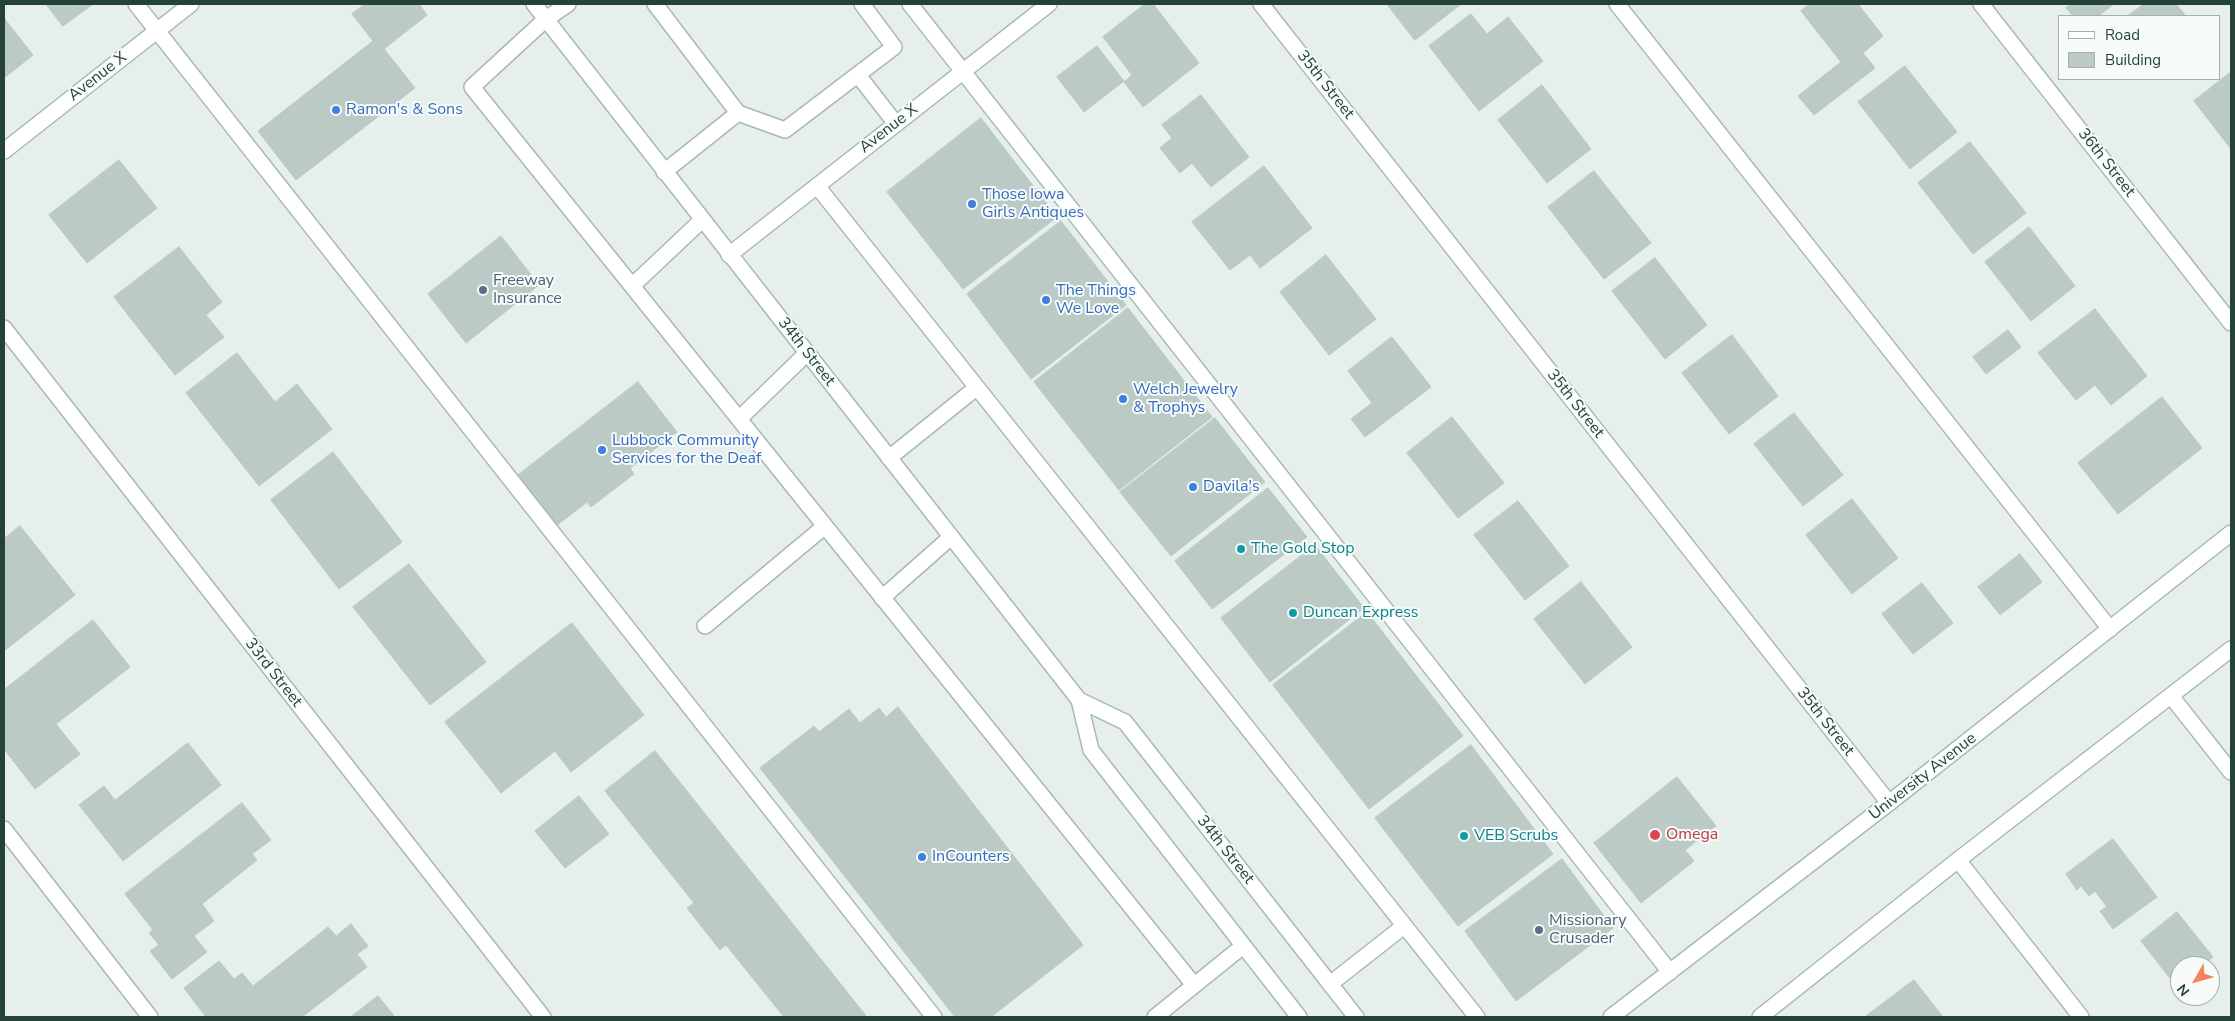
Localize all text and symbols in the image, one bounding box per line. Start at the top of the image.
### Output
legend [2058,15,2220,80]
text: Road [2105,25,2140,45]
street label: 35th Street [1292,47,1358,123]
street label: Avenue X [65,48,131,106]
text: Building [2105,50,2161,70]
place label: Ramon's & Sons [346,100,463,120]
street label: Avenue X [856,100,922,158]
marker: Ramon's & Sons [330,104,342,116]
street label: 36th Street [2073,125,2139,201]
place label: Those Iowa Girls Antiques [982,185,1084,223]
marker: Those Iowa Girls Antiques [966,198,978,210]
place label: Freeway Insurance [493,271,562,309]
place label: The Things We Love [1056,281,1136,319]
marker: Freeway Insurance [477,284,489,296]
marker: The Things We Love [1040,294,1052,306]
street label: 34th Street [773,314,839,390]
street label: 35th Street [1542,366,1608,442]
place label: Welch Jewelry & Trophys [1133,380,1238,418]
marker: Welch Jewelry & Trophys [1117,393,1129,405]
place label: Lubbock Community Services for the Deaf [612,431,761,469]
marker: Lubbock Community Services for the Deaf [596,444,608,456]
place label: Davila's [1203,477,1260,497]
marker: Davila's [1187,481,1199,493]
place label: The Gold Stop [1251,539,1355,559]
marker: The Gold Stop [1235,543,1247,555]
place label: Duncan Express [1303,603,1419,623]
marker: Duncan Express [1287,607,1299,619]
street label: 33rd Street [240,635,306,711]
street label: 35th Street [1792,684,1858,760]
street label: University Avenue [1866,729,1980,825]
street label: 34th Street [1192,812,1258,888]
place label: Omega [1666,825,1718,845]
place label: VEB Scrubs [1474,826,1558,846]
marker: Omega [1648,828,1662,842]
marker: VEB Scrubs [1458,830,1470,842]
place label: InCounters [932,847,1010,867]
marker: InCounters [916,851,928,863]
place label: Missionary Crusader [1549,911,1626,949]
marker: Missionary Crusader [1533,924,1545,936]
north arrow [2170,956,2220,1006]
text: N [2173,980,2194,1000]

